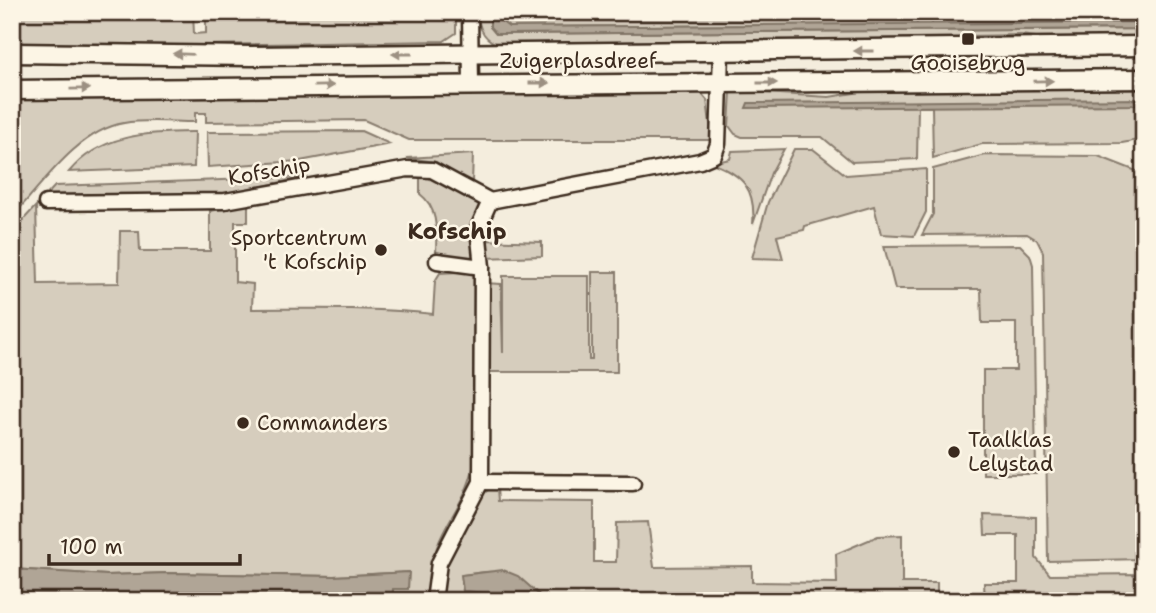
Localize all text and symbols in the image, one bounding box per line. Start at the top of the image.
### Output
marker: Gooisebrug [960,31,976,47]
one-way arrow [853,45,875,57]
street label: Zuigerplasdreef [499,47,657,75]
one-way arrow [172,48,194,59]
one-way arrow [391,48,413,60]
place label: Gooisebrug [911,49,1025,77]
one-way arrow [1033,75,1055,87]
one-way arrow [756,77,778,88]
one-way arrow [529,78,551,89]
one-way arrow [313,80,335,92]
one-way arrow [70,83,92,95]
street label: Kofschip [226,150,312,192]
district label: Kofschip [408,216,507,246]
place label: Sportcentrum 't Kofschip [231,224,367,276]
marker: Sportcentrum 't Kofschip [373,242,389,258]
place label: Commanders [257,409,388,437]
marker: Commanders [235,415,251,431]
place label: Taalklas Lelystad [968,426,1053,478]
marker: Taalklas Lelystad [946,444,962,460]
scale bar [49,522,240,566]
text: 100 m [60,533,123,561]

